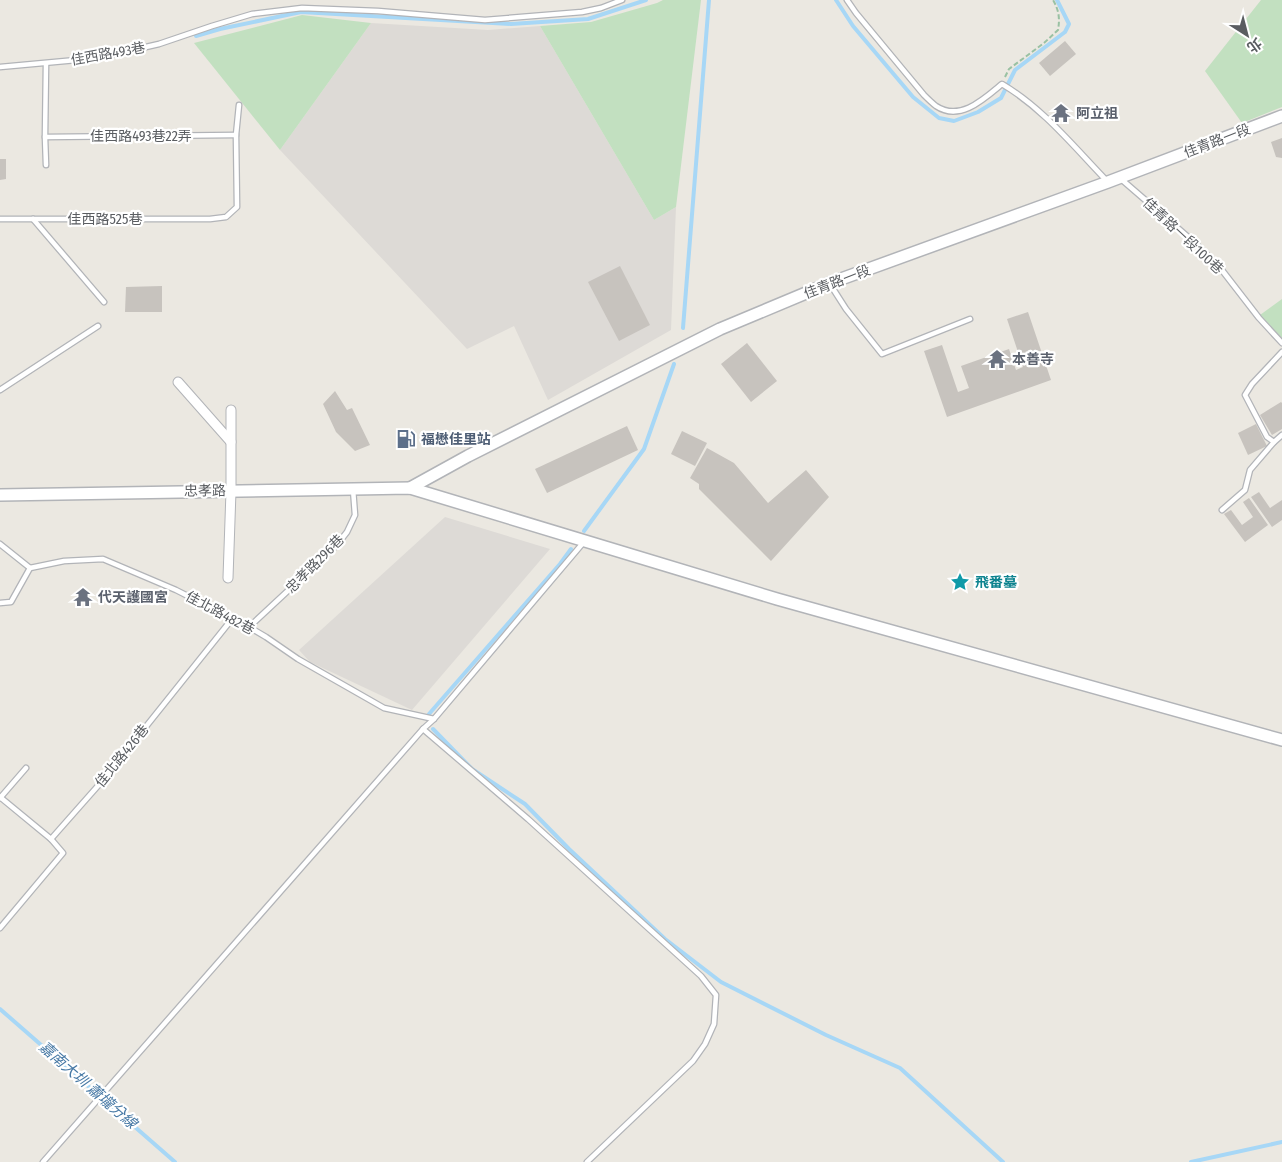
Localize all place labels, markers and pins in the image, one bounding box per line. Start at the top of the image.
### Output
temple icon: 阿立祖 [1050,102,1072,124]
place label: 阿立祖 [1076,105,1118,122]
temple icon: 本善寺 [986,348,1008,370]
place label: 本善寺 [1012,351,1054,368]
fuel station icon: 福懋佳里站 [395,428,417,450]
place label: 福懋佳里站 [421,431,491,448]
place icon: 飛番墓 [949,571,971,593]
place label: 飛番墓 [975,574,1017,591]
temple icon: 代天護國宮 [72,586,94,608]
place label: 代天護國宮 [97,589,168,606]

